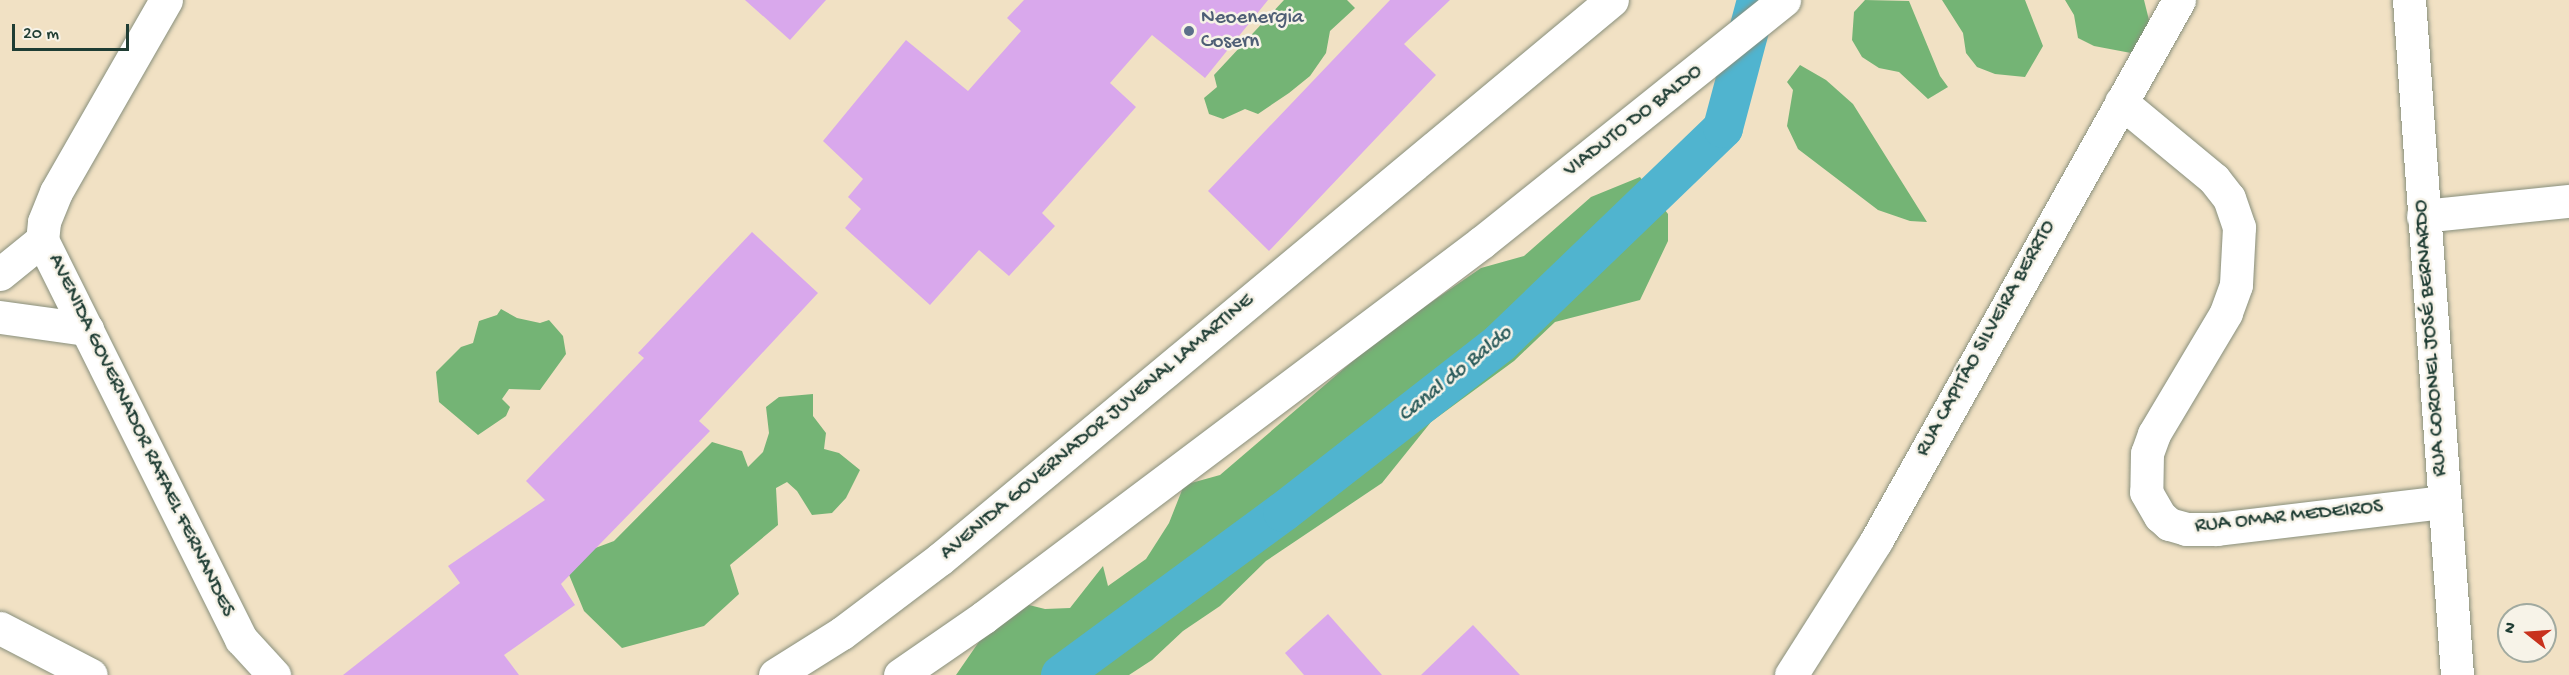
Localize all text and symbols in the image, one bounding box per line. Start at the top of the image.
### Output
place label: Neoenergia Cosern [1201,6,1304,56]
scale bar [15,12,132,50]
text: 20 m [23,24,59,45]
marker: Neoenergia Cosern [1182,24,1196,38]
street label: VIADUTO DO BALDO [1560,60,1708,184]
street label: RUA CORONEL JOSÉ BERNARDO [2410,199,2454,477]
street label: RUA CAPITÃO SILVEIRA BERRTO [1911,216,2063,462]
street label: AVENIDA GOVERNADOR RAFAEL FERNANDES [41,251,239,621]
street label: AVENIDA GOVERNADOR JUVENAL LAMARTINE [936,289,1260,567]
water label: Canal do Baldo [1394,321,1518,429]
street label: RUA OMAR MEDEIROS [2194,496,2384,540]
north arrow [2497,603,2557,663]
text: N [2501,620,2522,636]

